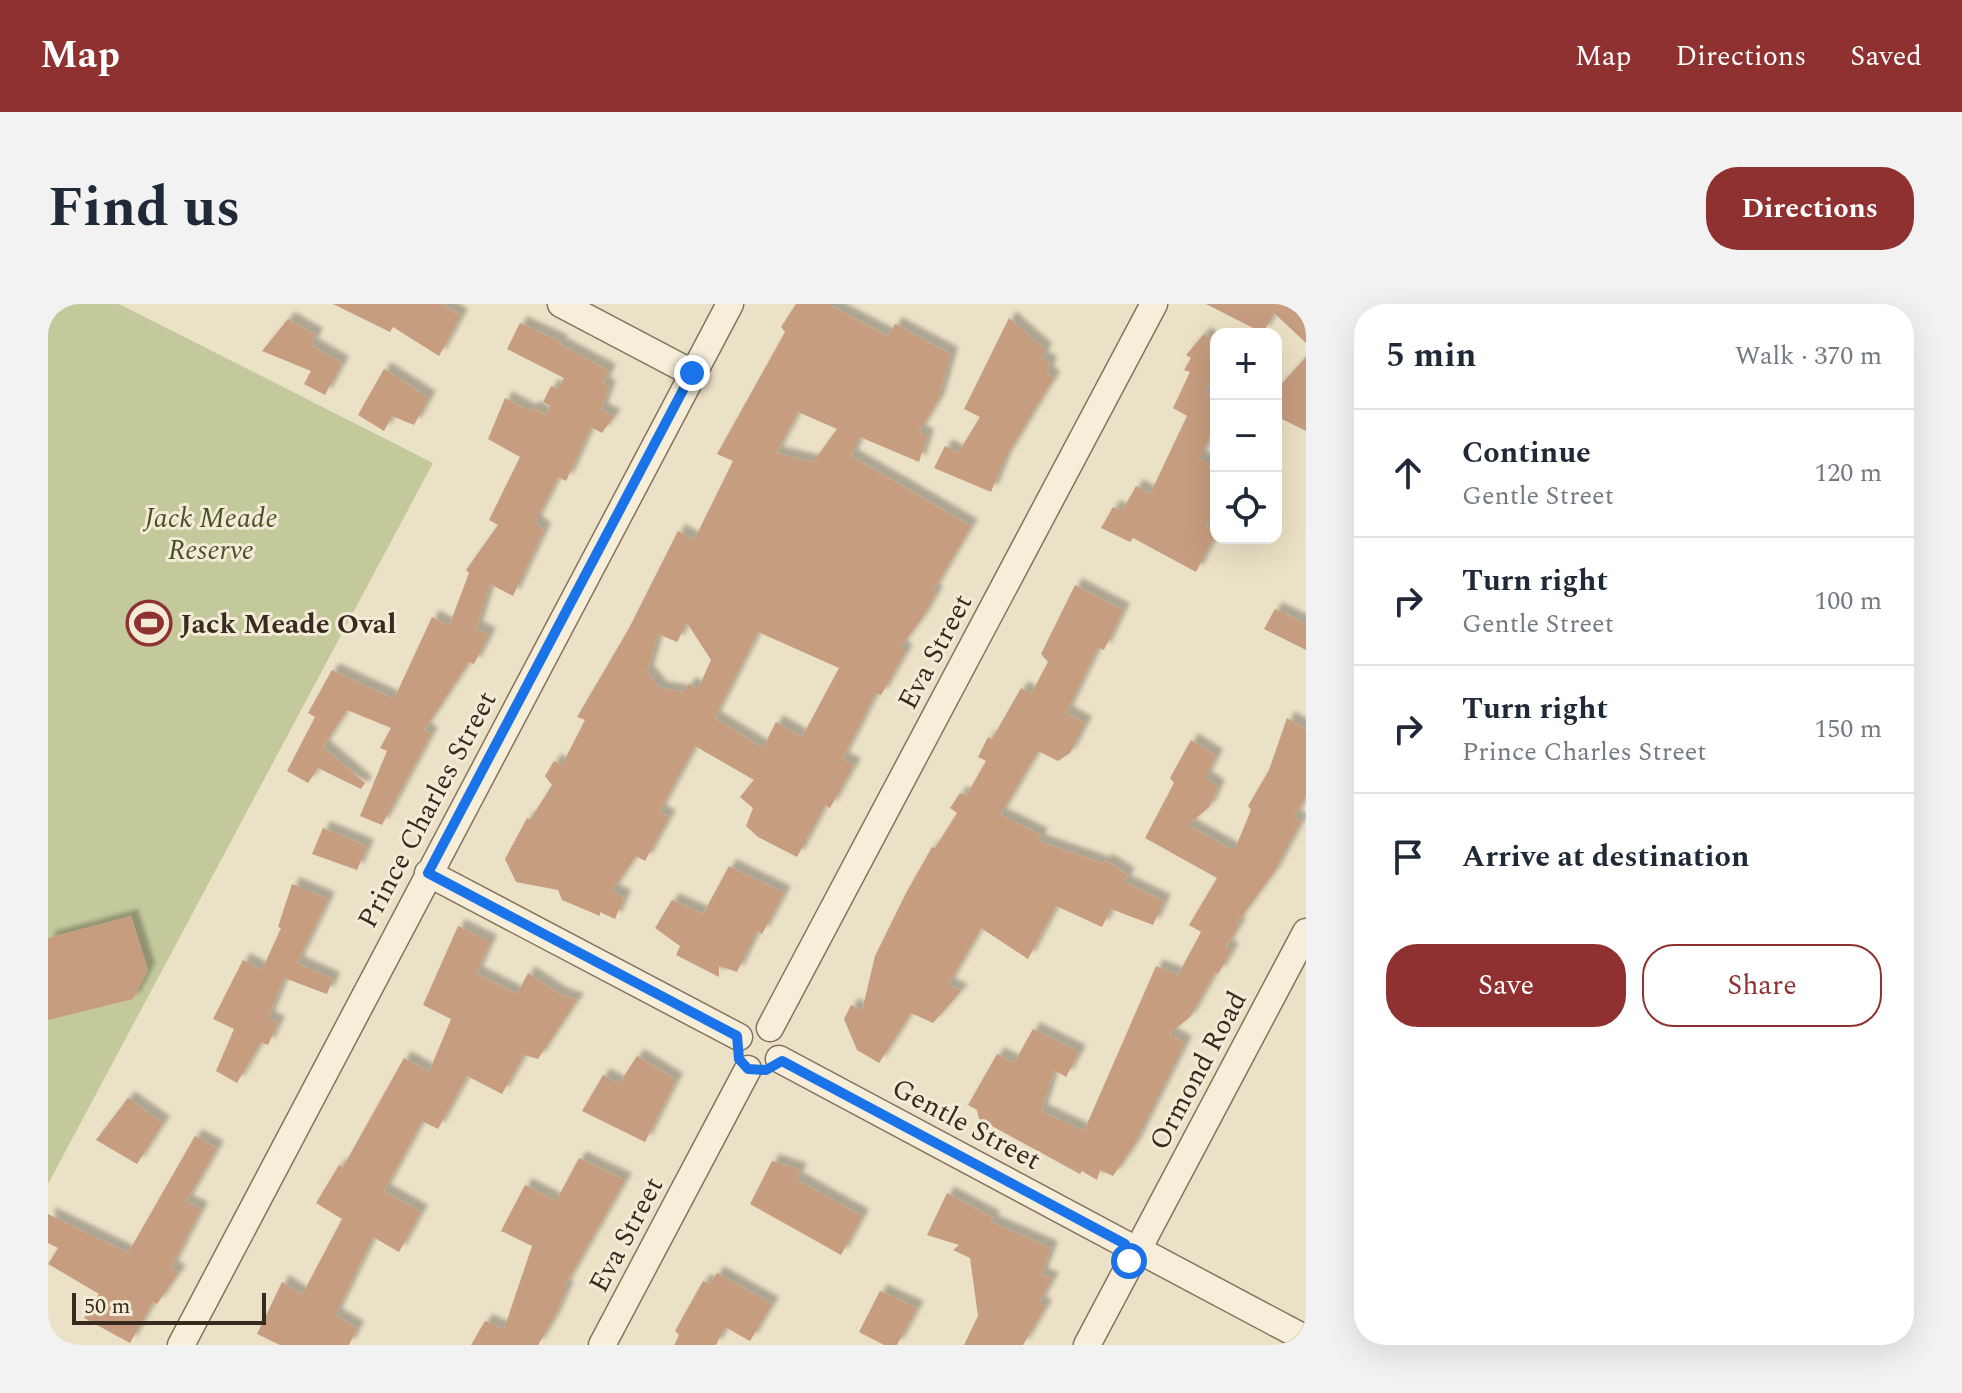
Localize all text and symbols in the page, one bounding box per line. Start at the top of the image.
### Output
text: Map [40,27,120,85]
text: Map [1575,35,1632,78]
text: Directions [1676,35,1806,78]
text: Saved [1850,35,1922,78]
text: Find us [48,166,241,251]
button: Directions [1706,167,1914,250]
map controls [1210,328,1282,544]
button: + [1210,328,1282,400]
text: 5 min [1386,330,1476,382]
text: Walk · 370 m [1735,336,1882,376]
route end [674,355,710,391]
button: − [1210,400,1282,472]
text: Continue [1462,430,1591,476]
icon: ahead [1386,451,1430,495]
text: 120 m [1814,453,1882,493]
button: locate [1210,472,1282,544]
text: Gentle Street [1462,476,1614,516]
park label: Jack Meade Reserve [142,497,278,572]
text: Turn right [1462,558,1608,604]
icon: right [1386,579,1430,623]
text: 100 m [1814,581,1882,621]
street label: Eva Street [887,586,984,717]
sports icon: Jack Meade Oval [125,599,173,647]
place label: Jack Meade Oval [180,603,396,646]
text: Gentle Street [1462,604,1614,644]
street label: Prince Charles Street [347,683,508,936]
text: Turn right [1462,686,1608,732]
icon: right [1386,707,1430,751]
text: 150 m [1814,709,1882,749]
text: Prince Charles Street [1462,732,1707,772]
text: Arrive at destination [1462,834,1749,880]
icon: arrive [1386,835,1430,879]
button: Save [1386,944,1626,1027]
button: Share [1642,944,1882,1027]
street label: Ormond Road [1138,983,1258,1158]
street label: Gentle Street [884,1067,1049,1182]
street label: Eva Street [578,1169,675,1300]
route start [1111,1243,1147,1279]
scale bar [72,1289,266,1325]
text: 50 m [84,1290,130,1323]

